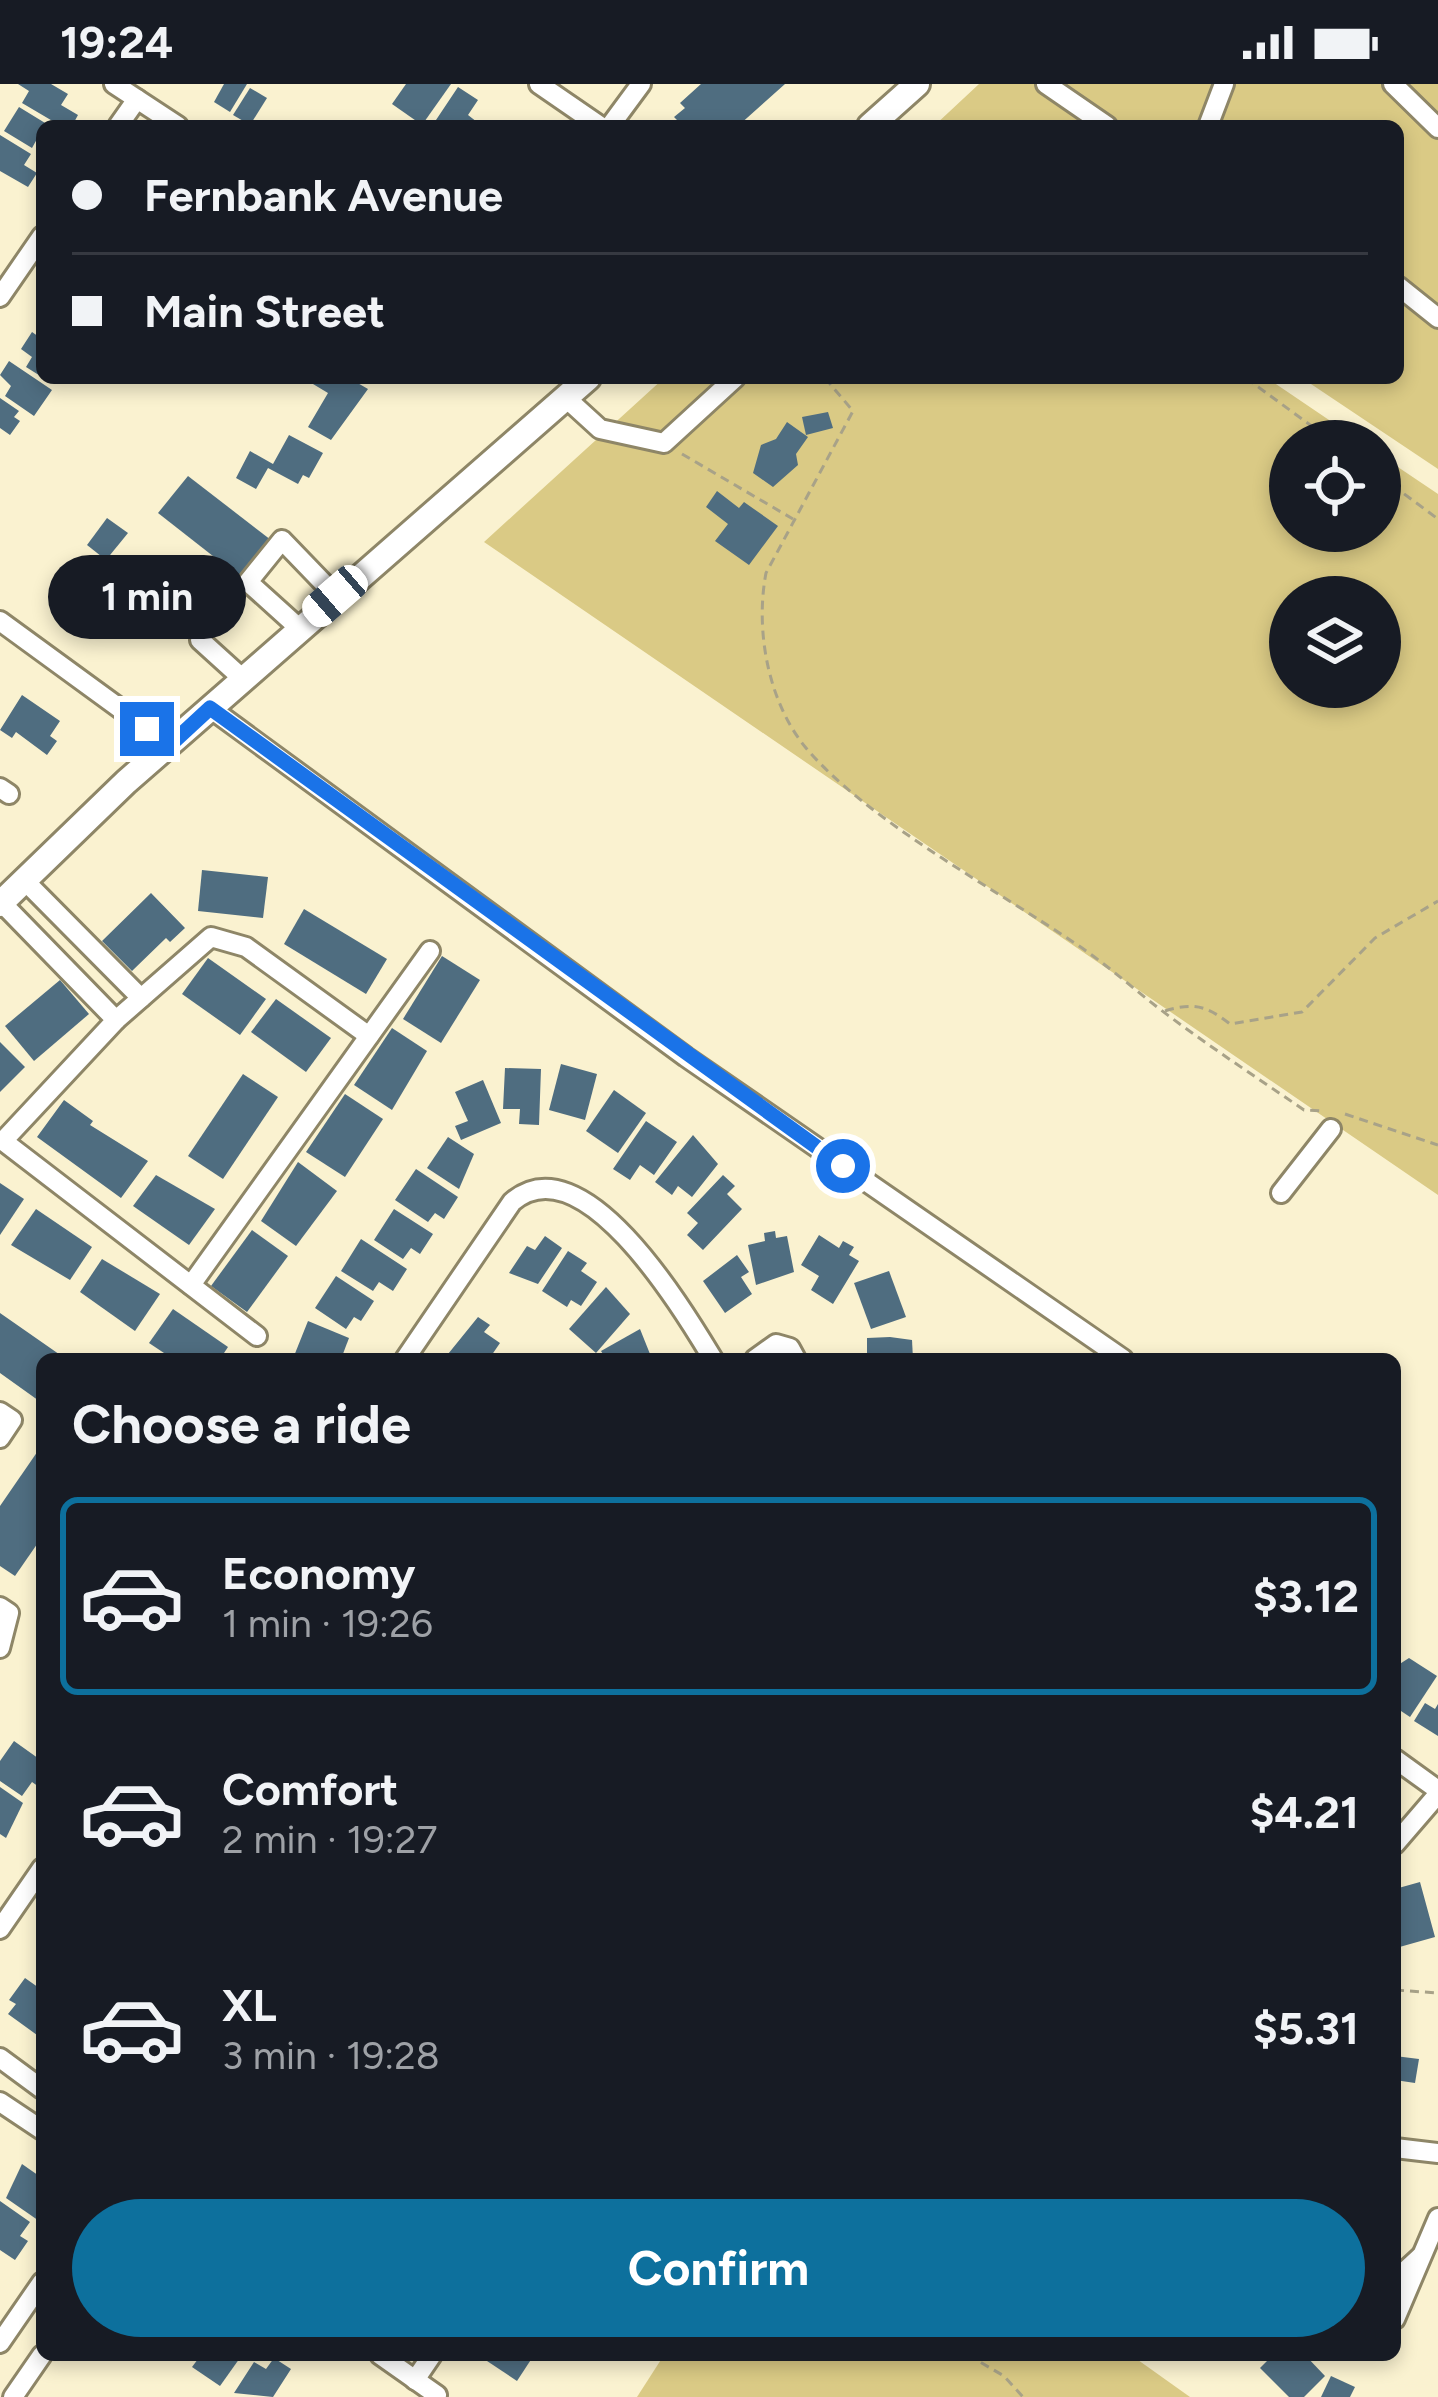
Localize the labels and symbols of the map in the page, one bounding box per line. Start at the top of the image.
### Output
callout: 1 min [48,555,246,639]
car [296,559,374,633]
route end [120,702,174,756]
route start [816,1139,870,1193]

